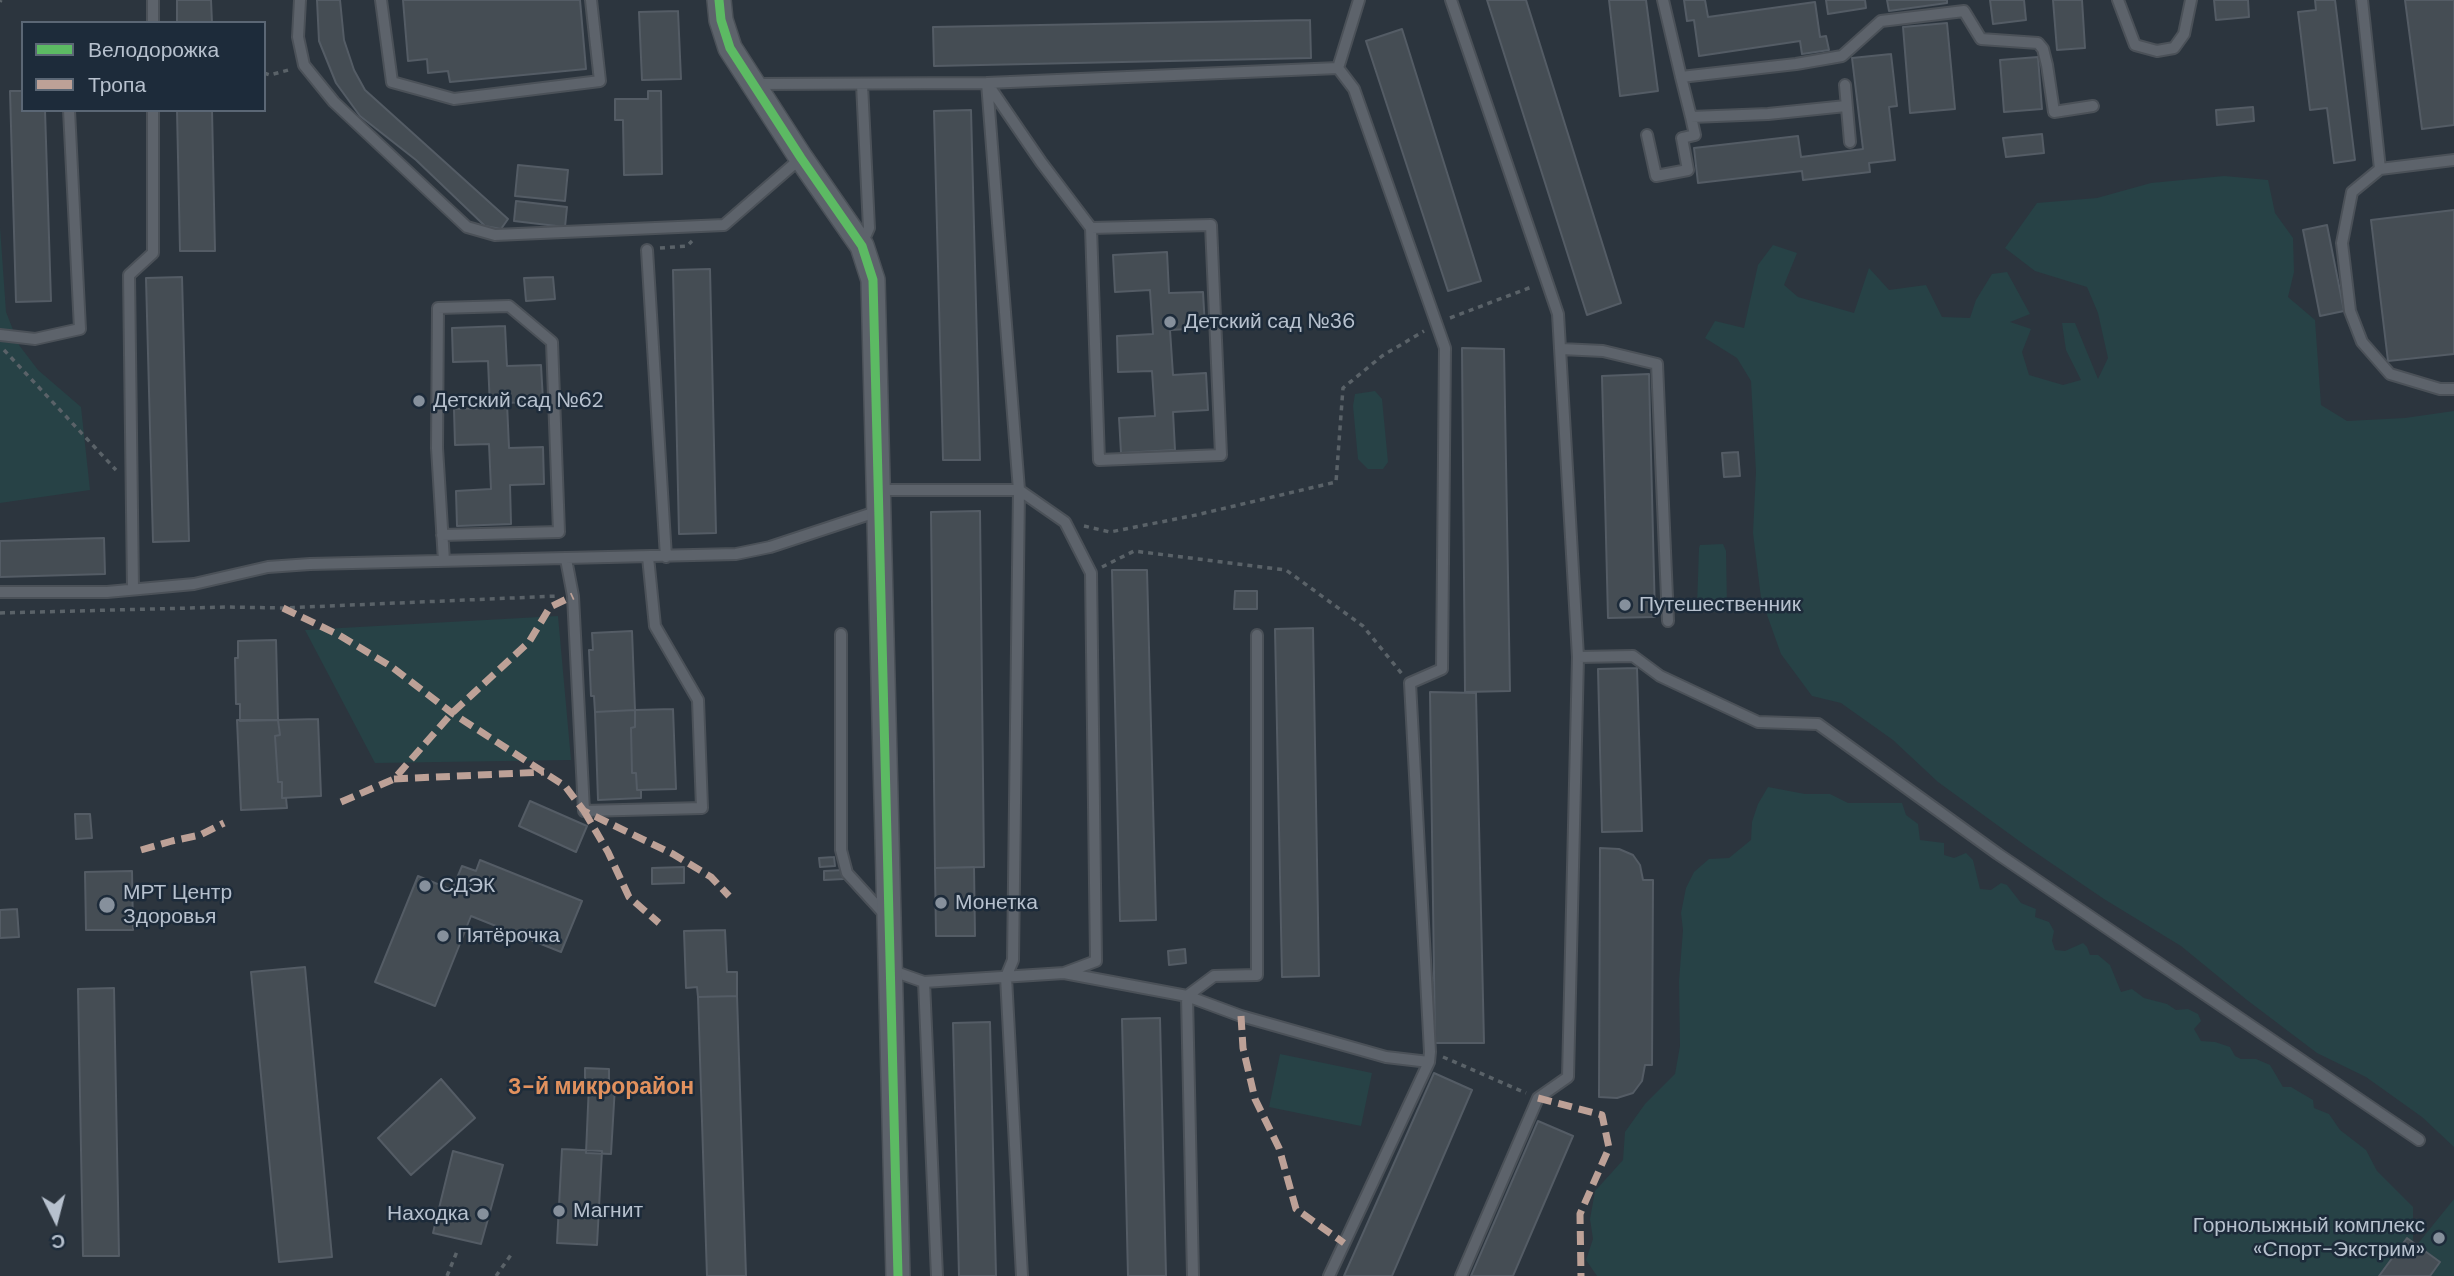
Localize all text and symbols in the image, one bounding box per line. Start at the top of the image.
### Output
legend [21,21,266,112]
text: Велодорожка [88,36,219,64]
text: Тропа [88,71,146,99]
place label: Детский сад №36 [1184,309,1355,335]
marker: Детский сад №36 [1162,314,1178,330]
place label: Детский сад №62 [433,388,604,414]
marker: Детский сад №62 [411,393,427,409]
place label: Путешественник [1639,592,1801,618]
marker: Путешественник [1617,597,1633,613]
place label: СДЭК [439,873,495,899]
marker: СДЭК [417,878,433,894]
place label: МРТ Центр Здоровья [123,880,232,930]
place label: Монетка [955,890,1038,916]
marker: МРТ Центр Здоровья [97,895,117,915]
marker: Монетка [933,895,949,911]
place label: Пятёрочка [457,923,560,949]
marker: Пятёрочка [435,928,451,944]
district label: 3-й микрорайон [508,1074,694,1102]
north arrow [21,1185,91,1255]
place label: Магнит [573,1198,643,1224]
place label: Находка [387,1201,469,1227]
marker: Магнит [551,1203,567,1219]
marker: Находка [475,1206,491,1222]
place label: Горнолыжный комплекс «Спорт-Экстрим» [2193,1213,2425,1263]
text: С [50,1228,66,1255]
marker: Горнолыжный комплекс «Спорт-Экстрим» [2431,1230,2447,1246]

